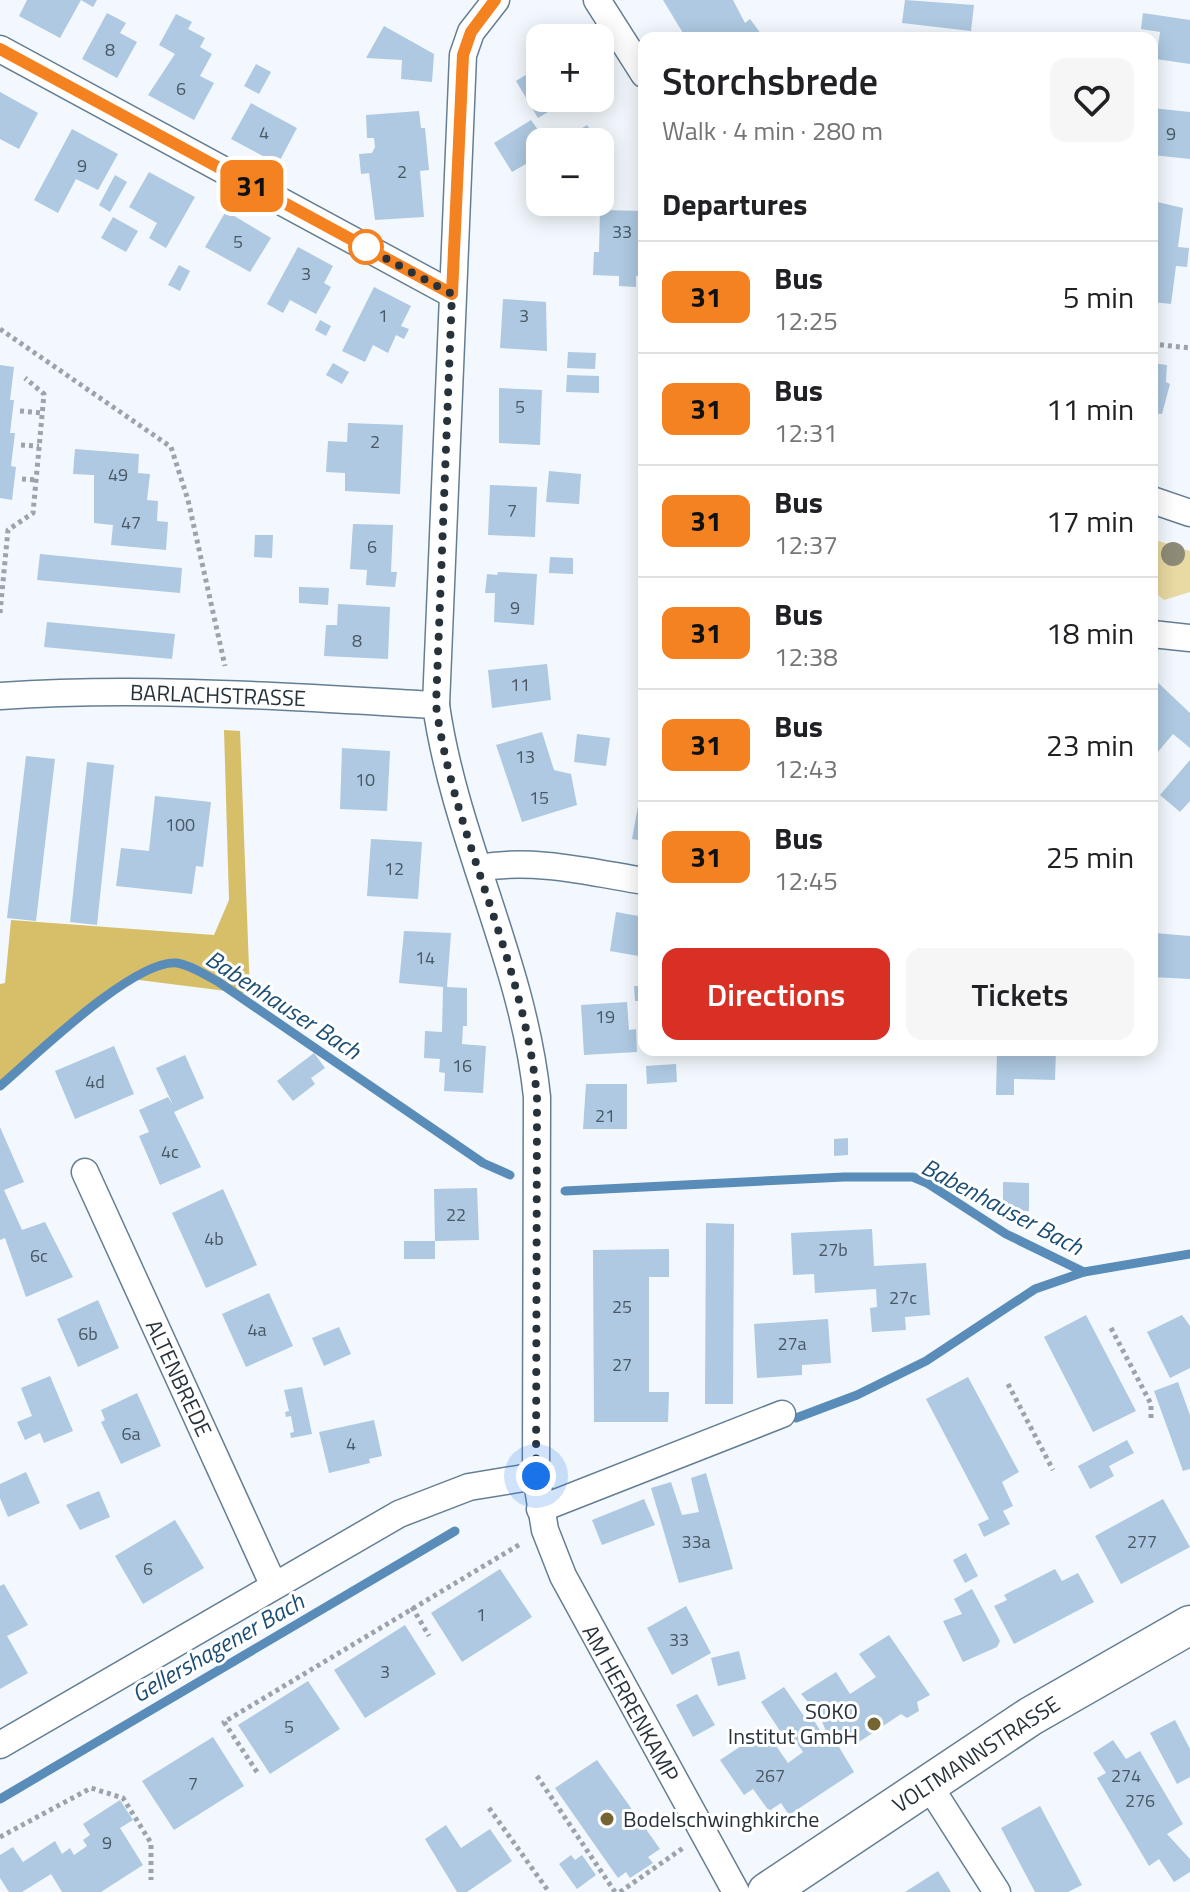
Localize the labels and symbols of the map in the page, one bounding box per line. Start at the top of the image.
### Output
house number: 8 [105,36,115,63]
house number: 6 [176,75,186,102]
house number: 4 [259,119,269,146]
house number: 9 [1166,120,1176,147]
house number: 9 [77,152,87,179]
house number: 2 [397,158,407,185]
line badge: 31 [216,160,288,212]
house number: 33 [612,218,632,245]
house number: 5 [233,228,243,255]
unlabelled marker [349,230,383,264]
house number: 3 [301,260,311,287]
house number: 1 [378,302,388,329]
house number: 3 [519,302,529,329]
house number: 5 [515,393,525,420]
house number: 2 [370,428,380,455]
house number: 49 [108,461,128,488]
house number: 7 [507,497,517,524]
house number: 47 [121,509,141,536]
house number: 6 [367,533,377,560]
house number: 9 [510,594,520,621]
house number: 8 [352,627,362,654]
house number: 11 [510,671,530,698]
street label: BARLACHSTRASSE [129,675,307,715]
house number: 13 [515,743,535,770]
house number: 10 [355,766,375,793]
house number: 15 [529,784,549,811]
house number: 100 [165,811,195,838]
house number: 12 [384,855,404,882]
water label: Babenhauser Bach [199,940,369,1068]
house number: 14 [415,944,435,971]
house number: 19 [595,1003,615,1030]
house number: 16 [452,1052,472,1079]
house number: 4d [85,1068,105,1095]
house number: 21 [595,1102,615,1129]
house number: 4c [161,1138,179,1165]
water label: Babenhauser Bach [915,1148,1091,1264]
house number: 22 [446,1201,466,1228]
house number: 4b [204,1225,224,1252]
house number: 27b [818,1236,848,1263]
house number: 6c [30,1242,48,1269]
house number: 27c [889,1284,917,1311]
house number: 25 [612,1293,632,1320]
street label: ALTENBREDE [137,1314,221,1442]
house number: 4a [247,1316,267,1343]
house number: 6b [78,1320,98,1347]
house number: 27a [777,1330,807,1357]
house number: 27 [612,1351,632,1378]
house number: 6a [121,1420,141,1447]
house number: 4 [346,1430,356,1457]
your location [516,1456,556,1496]
house number: 33a [681,1528,711,1555]
house number: 277 [1127,1528,1157,1555]
house number: 6 [143,1555,153,1582]
water label: Gellershagener Bach [125,1583,311,1711]
house number: 1 [476,1601,486,1628]
street label: AM HERRENKAMP [574,1618,688,1788]
house number: 33 [669,1626,689,1653]
house number: 3 [380,1658,390,1685]
street label: VOLTMANNSTRASSE [885,1687,1067,1821]
place label: SOKO Institut GmbH [728,1694,858,1753]
house number: 5 [284,1713,294,1740]
marker: SOKO Institut GmbH [865,1715,883,1733]
house number: 267 [755,1762,785,1789]
house number: 274 [1111,1762,1141,1789]
house number: 7 [188,1770,198,1797]
house number: 276 [1125,1787,1155,1814]
place label: Bodelschwinghkirche [623,1802,819,1836]
marker: Bodelschwinghkirche [598,1810,616,1828]
house number: 9 [102,1829,112,1856]

